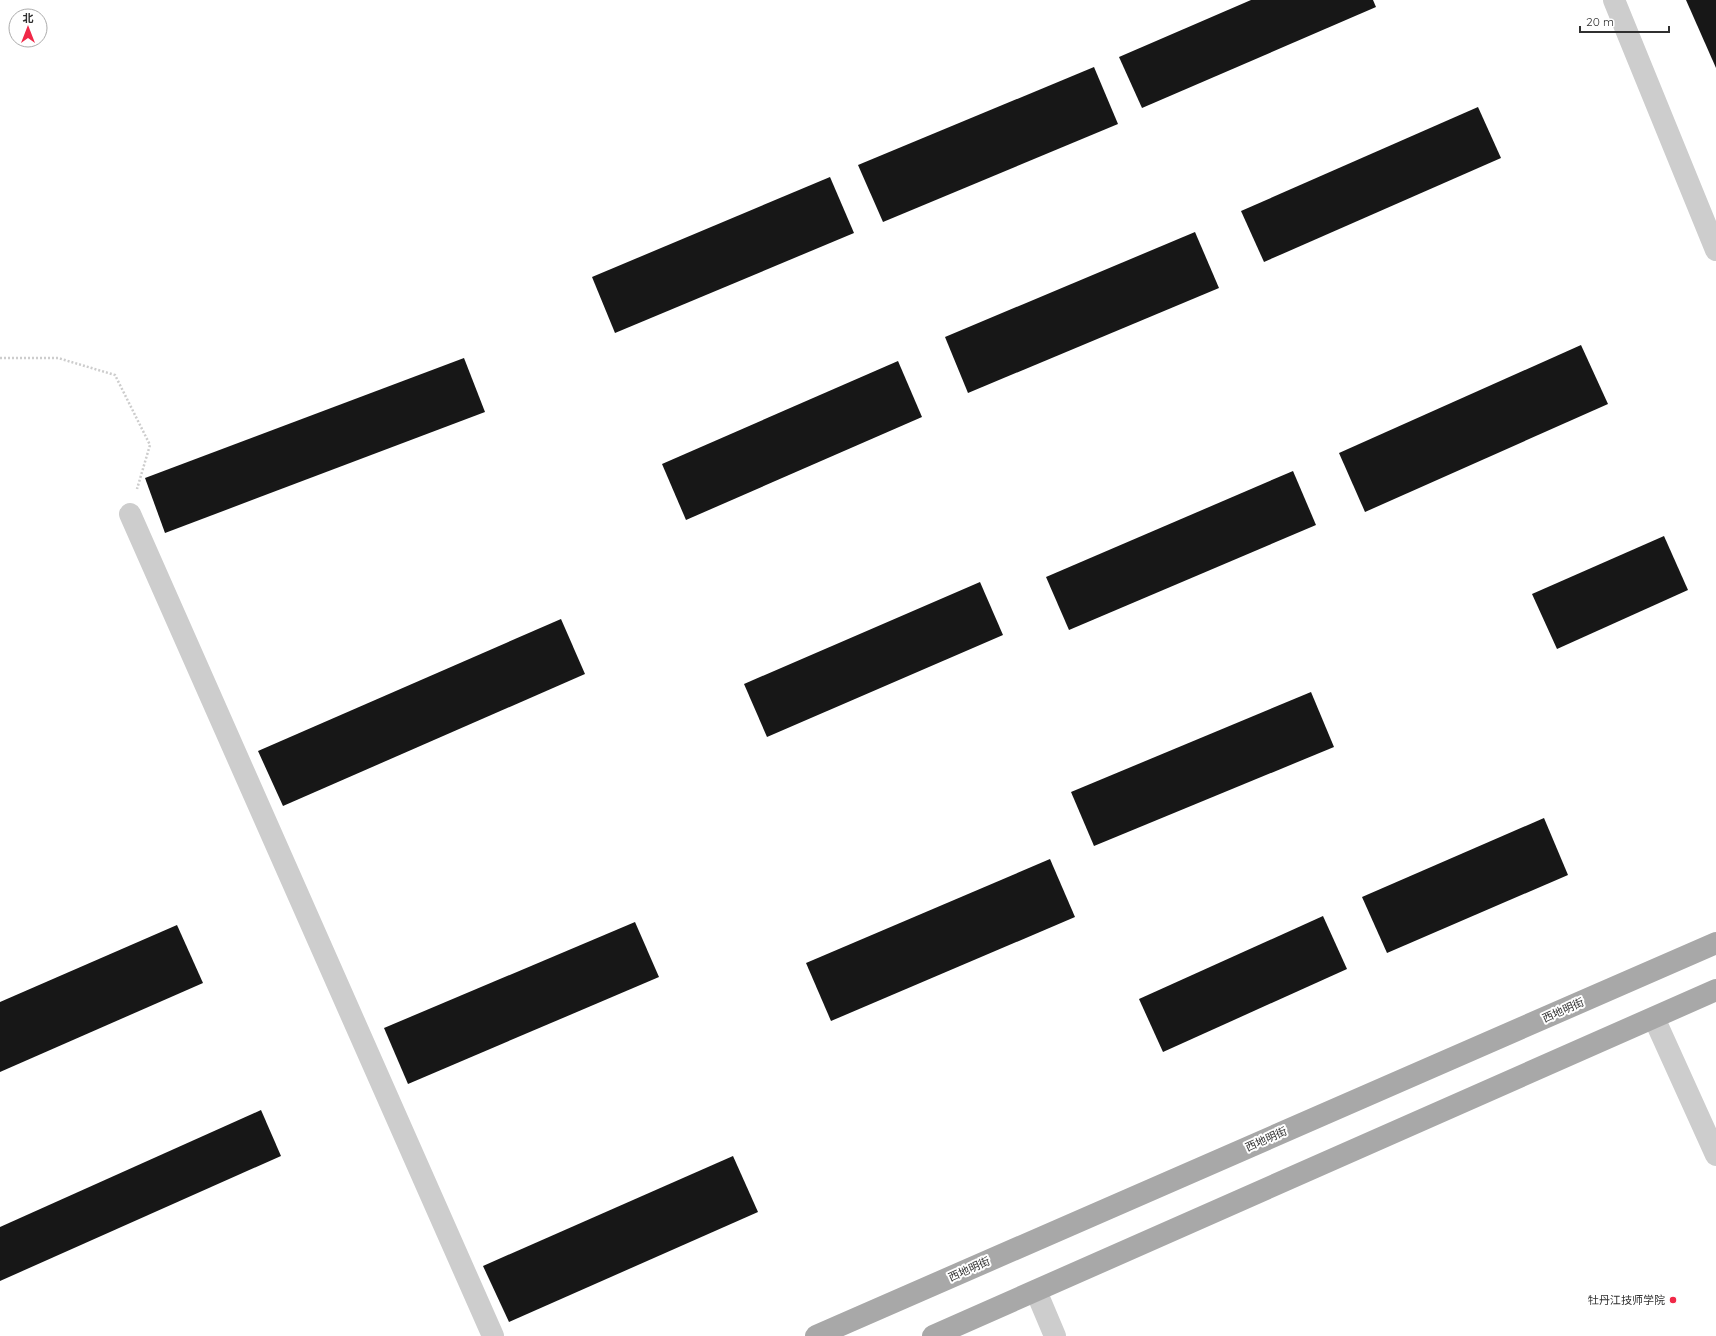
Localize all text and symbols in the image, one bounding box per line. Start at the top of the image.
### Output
north arrow [8,8,48,48]
scale bar [1580,8,1669,34]
text: 北 [23,11,34,25]
text: 20 m [1586,14,1614,29]
street label: 西地明街 [1540,995,1586,1025]
street label: 西地明街 [1243,1124,1289,1154]
street label: 西地明街 [946,1254,992,1284]
place label: 牡丹江技师学院 [1588,1293,1665,1307]
marker: 牡丹江技师学院 [1668,1295,1678,1305]

